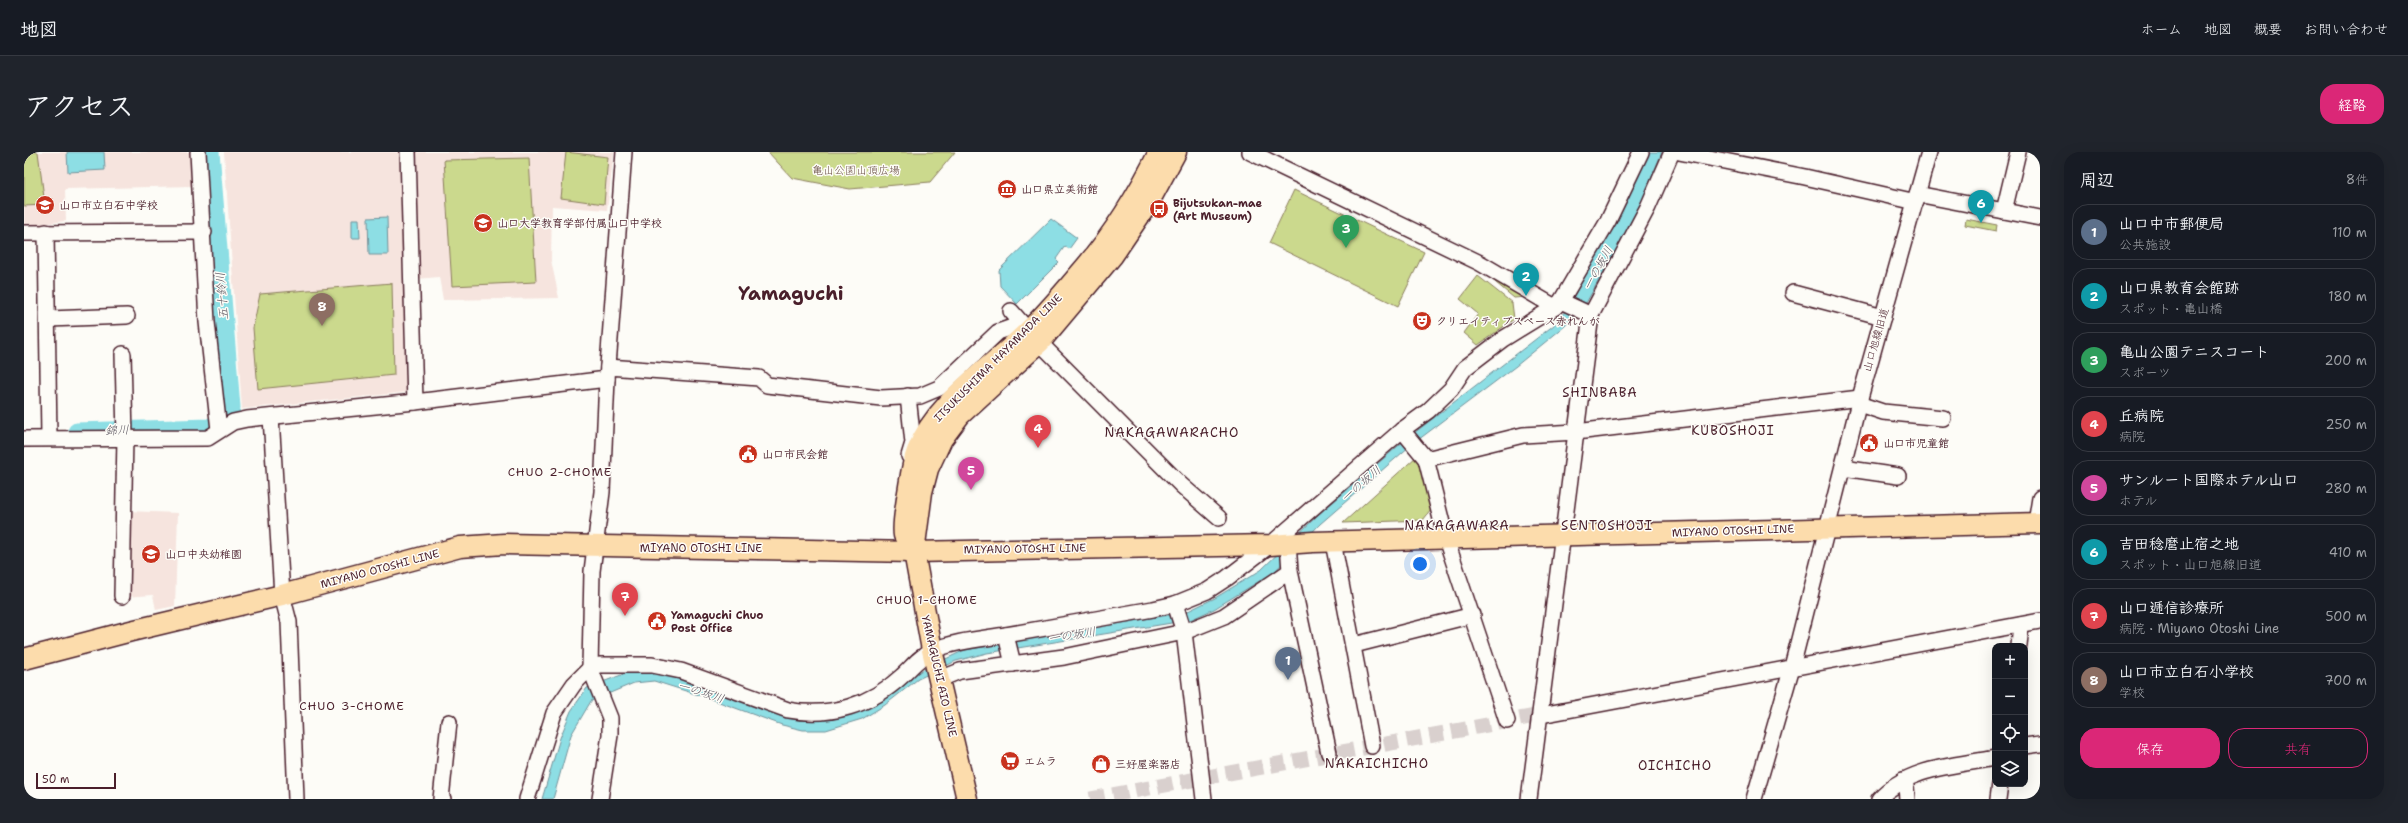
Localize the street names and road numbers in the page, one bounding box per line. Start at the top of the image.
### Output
street label: ITSUKUSHIMA HAYAMADA LINE [931,291,1065,425]
street label: 山口旭線旧道 [1860,306,1892,374]
street label: MIYANO OTOSHI LINE [1672,521,1795,541]
street label: MIYANO OTOSHI LINE [964,540,1086,558]
street label: MIYANO OTOSHI LINE [640,541,762,556]
street label: MIYANO OTOSHI LINE [319,546,441,592]
street label: YAMAGUCHI AIO LINE [918,614,960,738]

